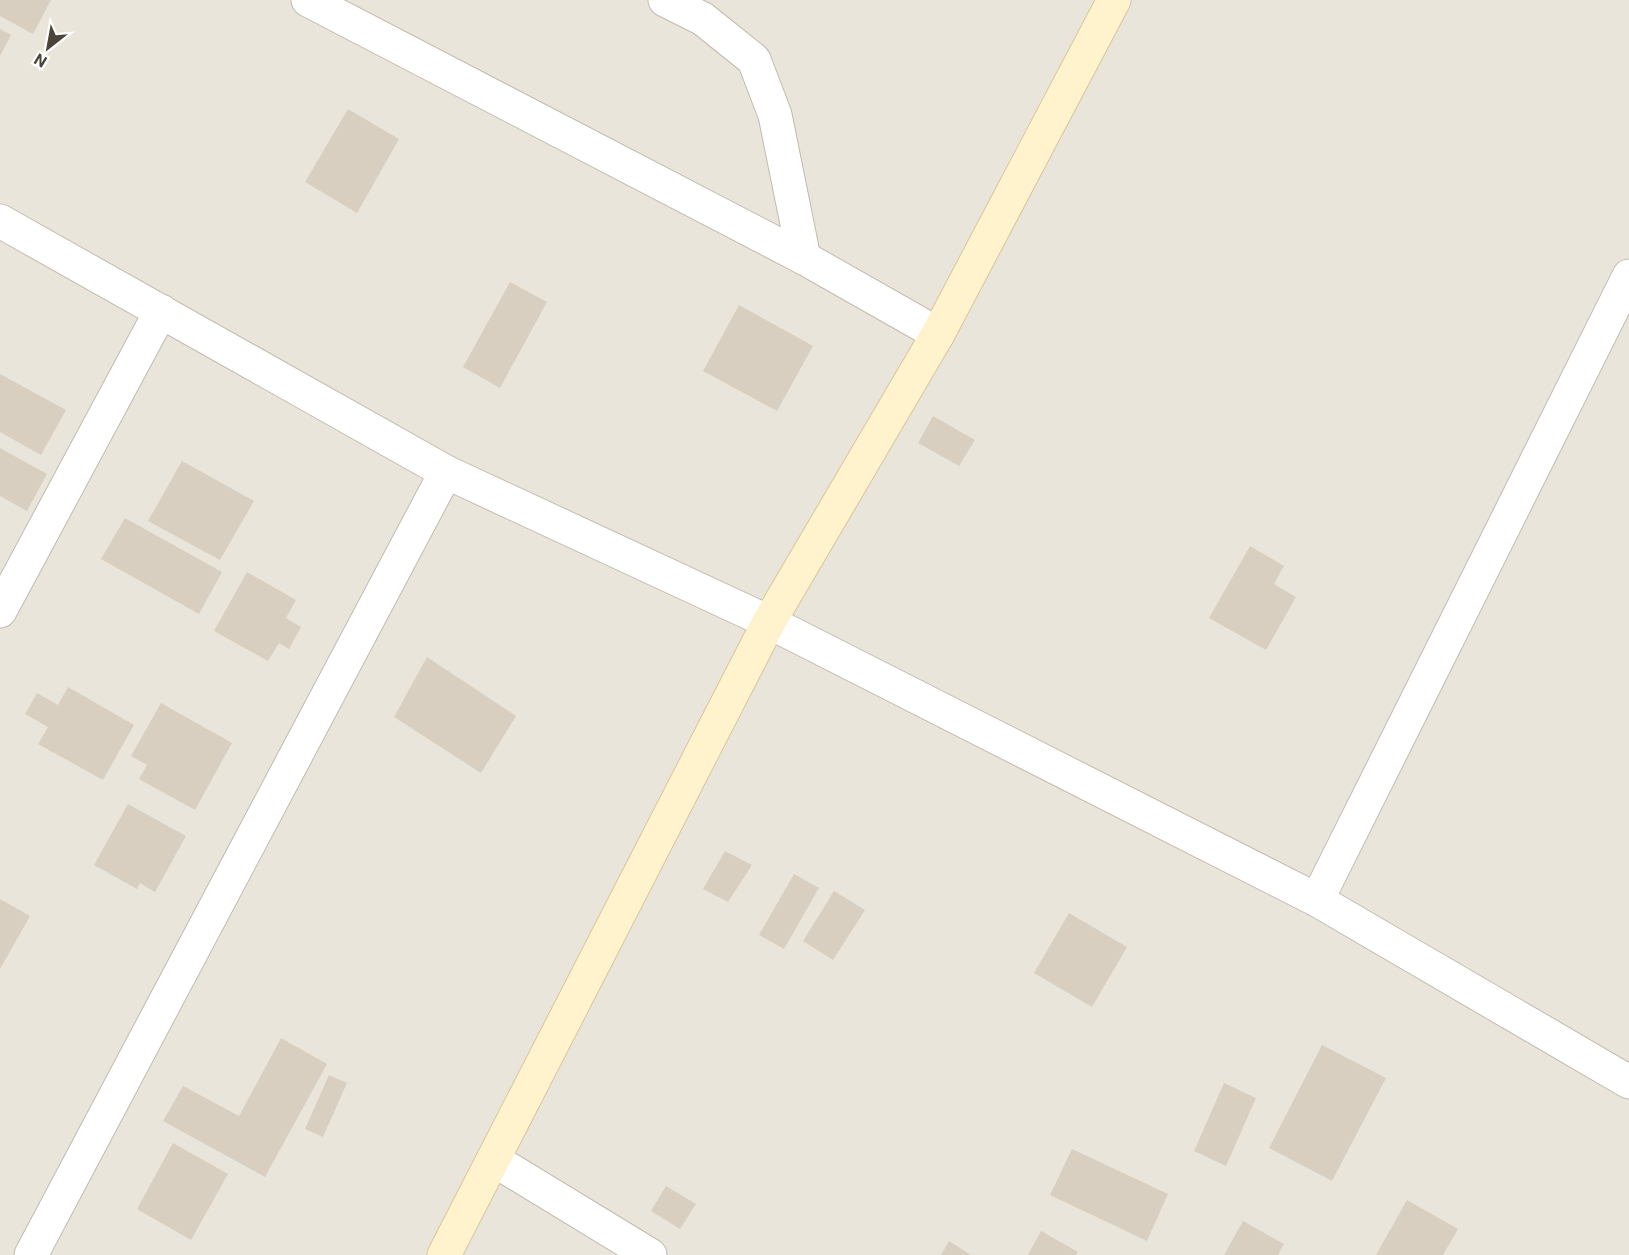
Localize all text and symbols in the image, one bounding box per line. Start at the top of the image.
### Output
north arrow [18,18,78,78]
text: N [31,49,50,71]

